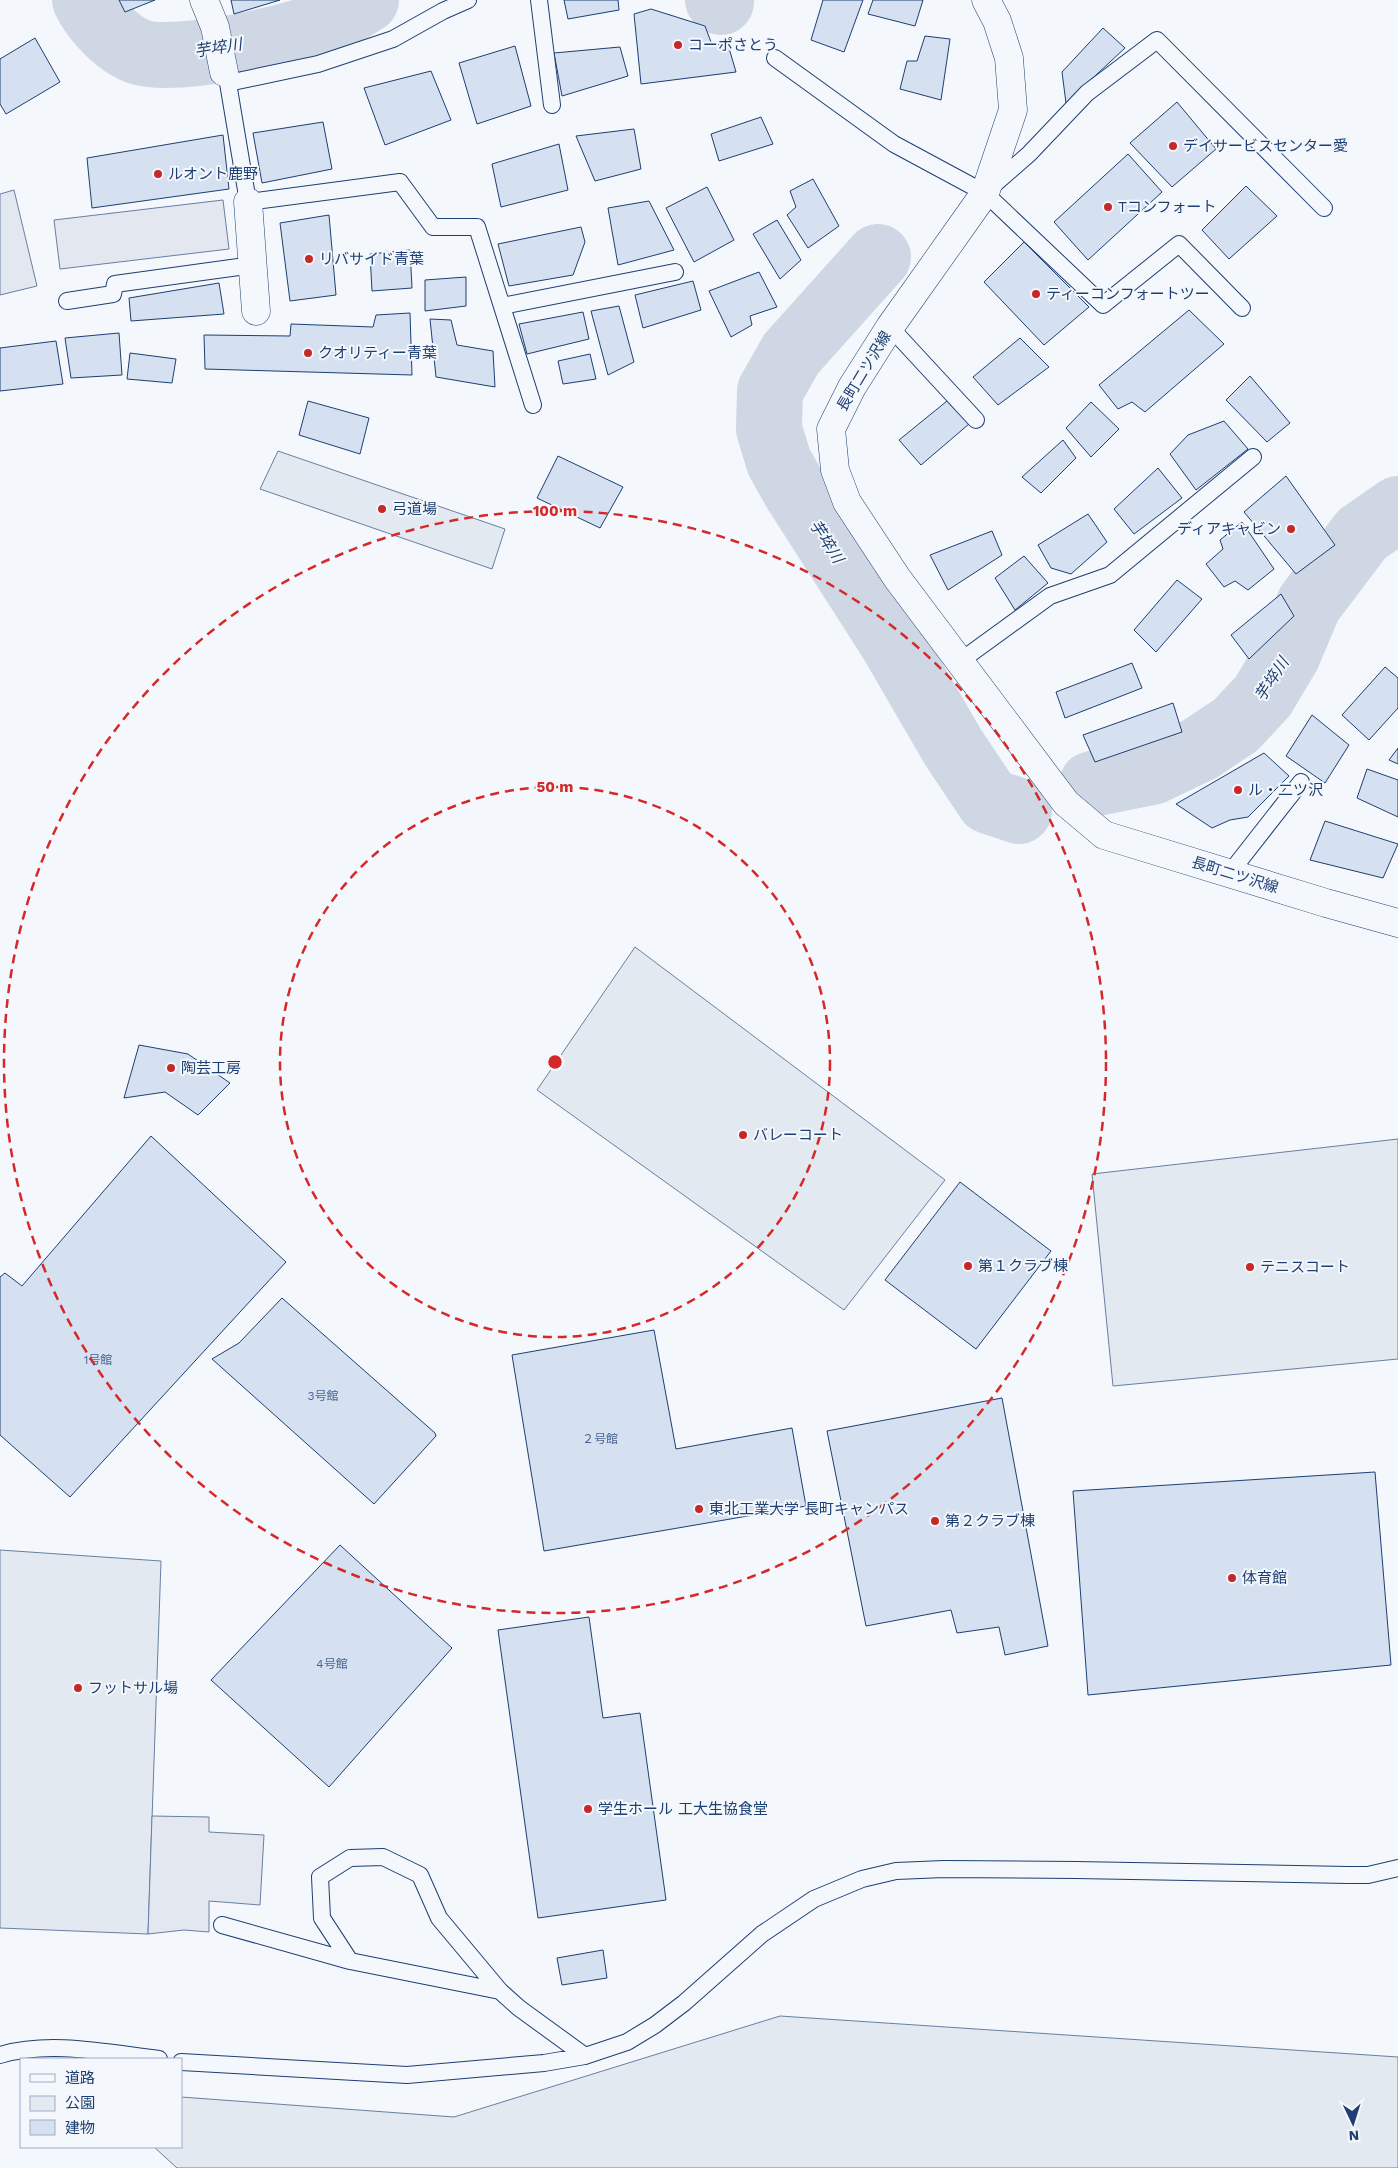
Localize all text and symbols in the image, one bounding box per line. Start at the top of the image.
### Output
water label: 芋埣川 [193,34,245,61]
place label: コーポさとう [688,36,778,54]
marker: コーポさとう [672,39,684,51]
place label: デイサービスセンター愛 [1183,137,1348,155]
marker: デイサービスセンター愛 [1167,140,1179,152]
place label: ルオント鹿野 [168,165,258,183]
marker: ルオント鹿野 [152,168,164,180]
place label: Tコンフォート [1118,198,1217,216]
marker: Tコンフォート [1102,201,1114,213]
place label: リバサイド青葉 [319,250,424,268]
marker: リバサイド青葉 [303,253,315,265]
place label: ティーコンフォートツー [1046,285,1210,303]
marker: ティーコンフォートツー [1030,288,1042,300]
street label: 長町二ツ沢線 [833,328,895,414]
place label: クオリティー青葉 [318,344,437,362]
marker: クオリティー青葉 [302,347,314,359]
place label: 弓道場 [392,500,437,518]
text: 100 m [533,502,577,520]
marker: 弓道場 [376,503,388,515]
water label: 芋埣川 [806,516,849,568]
place label: ディアキャビン [1177,520,1281,538]
marker: ディアキャビン [1285,523,1297,535]
water label: 芋埣川 [1250,652,1294,705]
text: 50 m [537,778,573,796]
place label: ル・二ツ沢 [1248,781,1323,799]
marker: ル・二ツ沢 [1232,784,1244,796]
street label: 長町二ツ沢線 [1189,853,1281,897]
centre of rings [546,1053,564,1071]
place label: 陶芸工房 [181,1059,241,1077]
marker: 陶芸工房 [165,1062,177,1074]
place label: バレーコート [753,1126,843,1144]
marker: バレーコート [737,1129,749,1141]
place label: 第１クラブ棟 [978,1257,1068,1275]
place label: テニスコート [1260,1258,1350,1276]
marker: 第１クラブ棟 [962,1260,974,1272]
marker: テニスコート [1244,1261,1256,1273]
house number: 1号館 [84,1353,112,1367]
house number: 3号館 [308,1389,339,1403]
house number: ２号館 [582,1432,618,1446]
place label: 東北工業大学 長町キャンパス [709,1500,909,1518]
marker: 東北工業大学 長町キャンパス [693,1503,705,1515]
place label: 第２クラブ棟 [945,1512,1035,1530]
marker: 第２クラブ棟 [929,1515,941,1527]
place label: 体育館 [1242,1569,1287,1587]
marker: 体育館 [1226,1572,1238,1584]
house number: 4号館 [316,1657,348,1671]
place label: フットサル場 [88,1679,178,1697]
marker: フットサル場 [72,1682,84,1694]
place label: 学生ホール 工大生協食堂 [598,1800,768,1818]
marker: 学生ホール 工大生協食堂 [582,1803,594,1815]
legend [20,2058,182,2148]
text: 道路 [65,2069,95,2087]
text: 公園 [65,2094,95,2112]
north arrow [1328,2098,1378,2148]
text: 建物 [65,2119,95,2137]
text: N [1348,2128,1360,2144]

